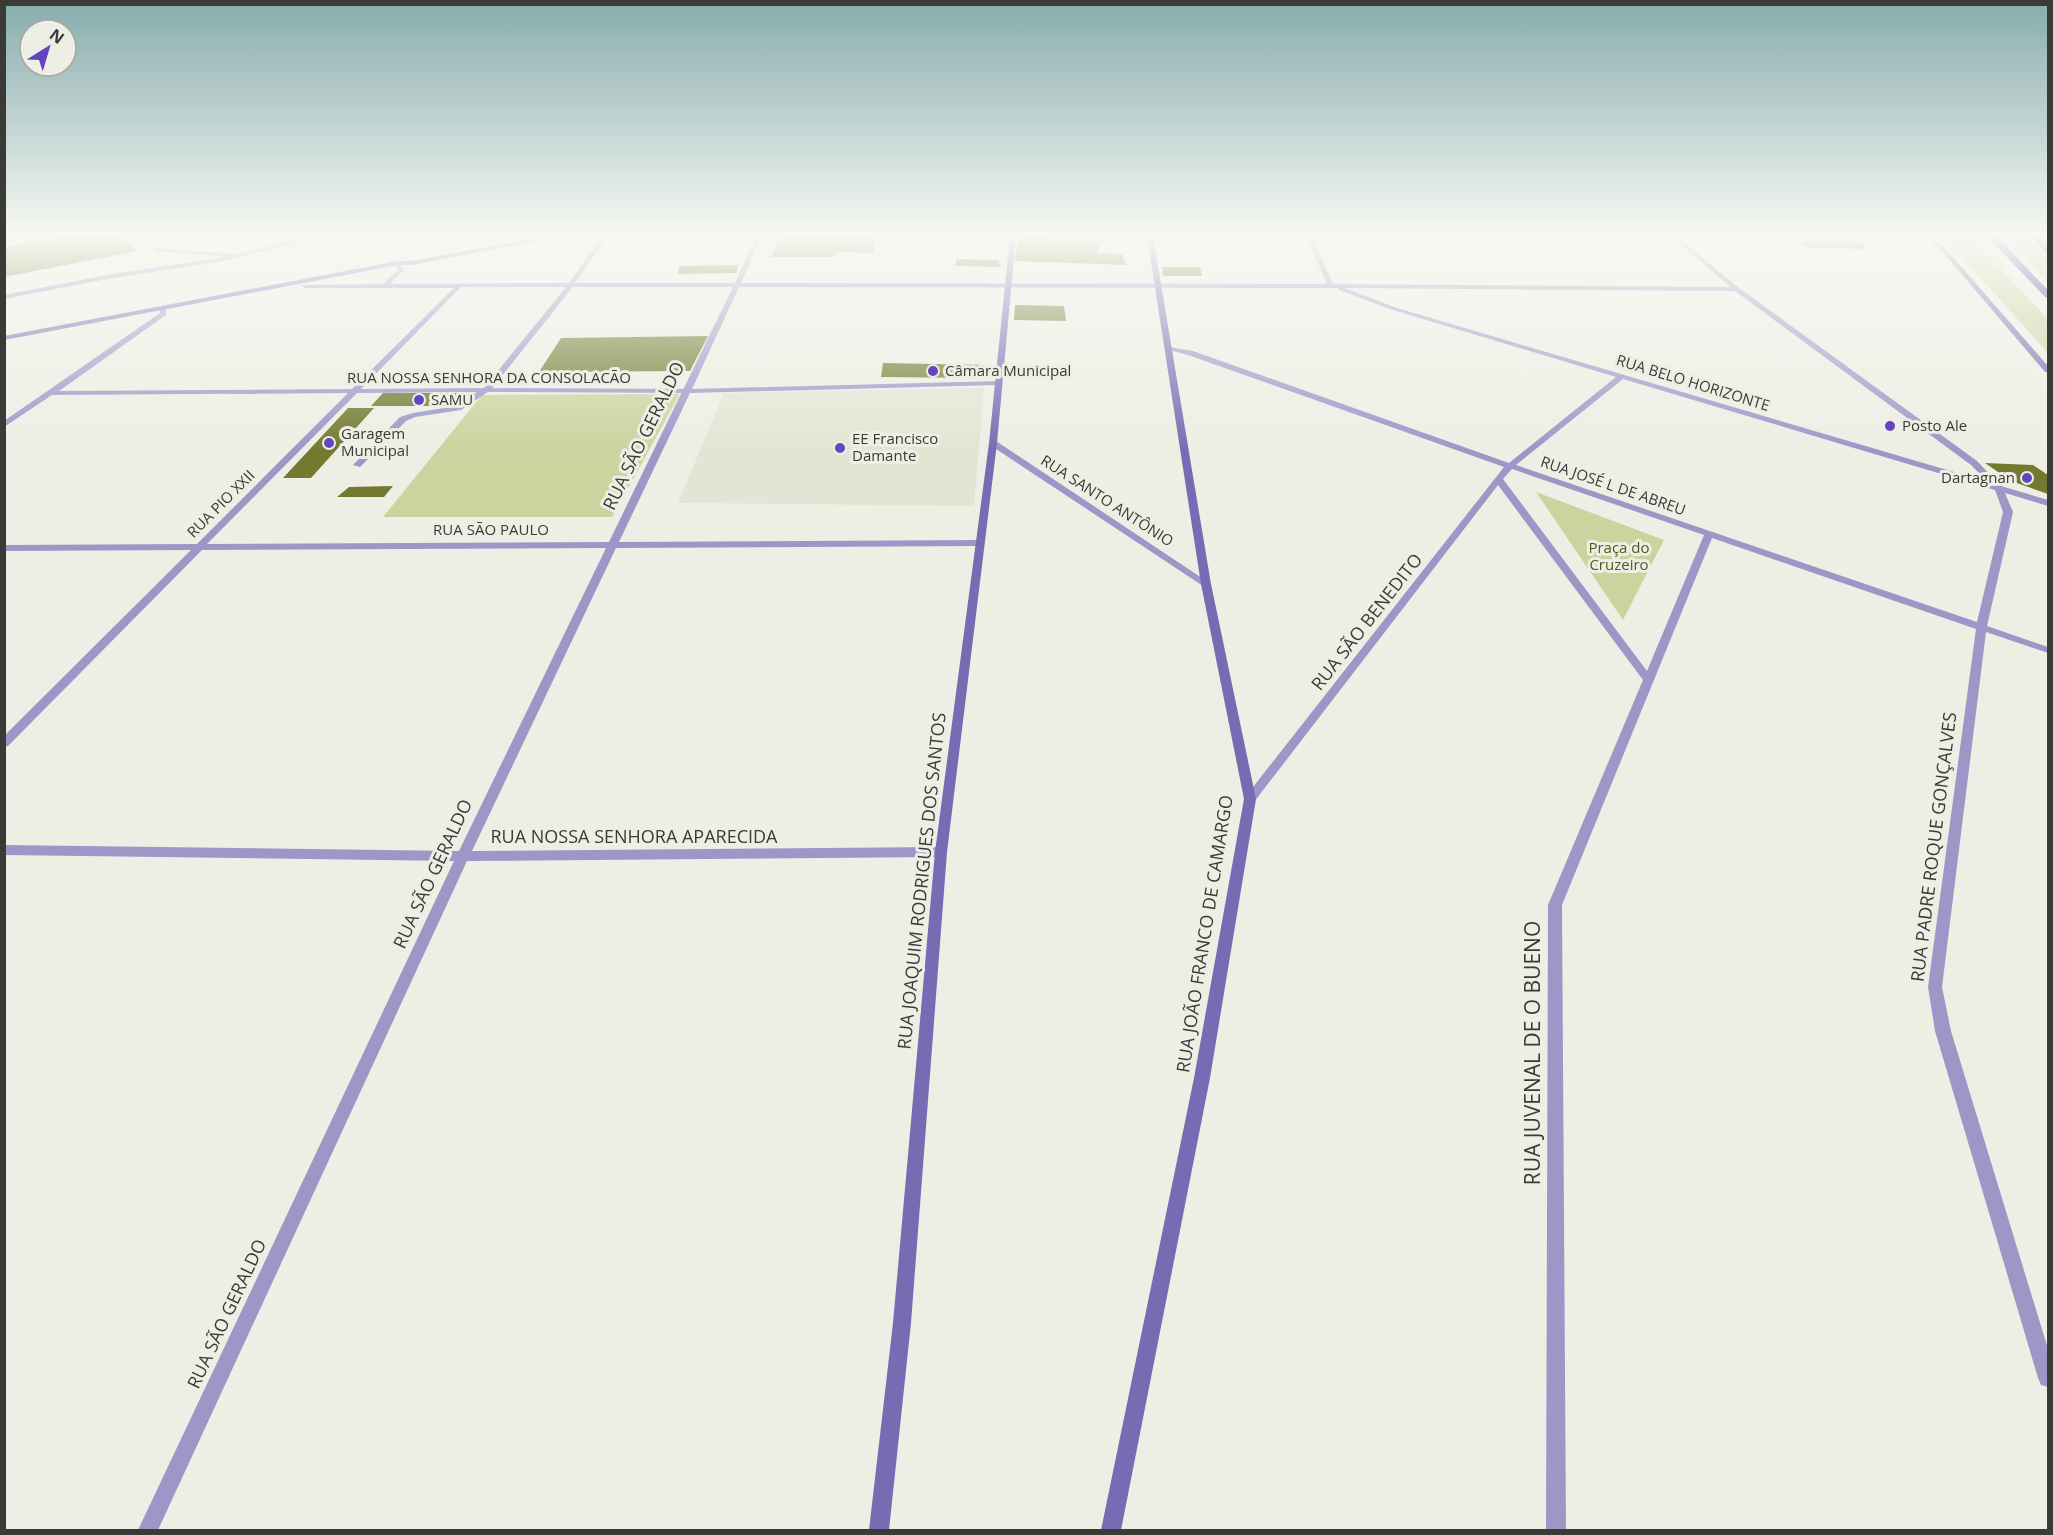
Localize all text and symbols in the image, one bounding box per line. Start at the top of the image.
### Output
north arrow [18,18,78,78]
text: N [45,23,69,49]
street label: RUA BELO HORIZONTE [1614,349,1772,415]
street label: RUA SÃO GERALDO [597,357,689,514]
place label: Câmara Municipal [945,360,1071,380]
marker: Câmara Municipal [926,364,940,378]
street label: RUA NOSSA SENHORA DA CONSOLACÃO [347,367,631,387]
place label: SAMU [431,389,473,409]
marker: SAMU [412,393,426,407]
place label: Posto Ale [1902,415,1967,435]
marker: Posto Ale [1883,419,1897,433]
place label: Garagem Municipal [341,423,409,460]
place label: EE Francisco Damante [852,428,938,465]
marker: Garagem Municipal [322,436,336,450]
marker: EE Francisco Damante [833,441,847,455]
street label: RUA SANTO ANTÔNIO [1037,450,1178,551]
street label: RUA JOSÉ L DE ABREU [1538,451,1689,519]
street label: RUA PIO XXII [182,465,258,541]
place label: Dartagnan [1941,467,2015,487]
marker: Dartagnan [2020,471,2034,485]
street label: RUA SÃO PAULO [433,519,549,539]
park label: Praça do Cruzeiro [1588,537,1650,574]
street label: RUA SÃO BENEDITO [1305,548,1427,695]
street label: RUA PADRE ROQUE GONÇALVES [1905,710,1961,983]
street label: RUA JOAQUIM RODRIGUES DOS SANTOS [891,711,951,1051]
street label: RUA JOÃO FRANCO DE CAMARGO [1170,793,1238,1074]
street label: RUA SÃO GERALDO [387,795,477,952]
street label: RUA NOSSA SENHORA APARECIDA [490,824,778,848]
street label: RUA JUVENAL DE O BUENO [1518,921,1546,1185]
street label: RUA SÃO GERALDO [181,1235,271,1392]

